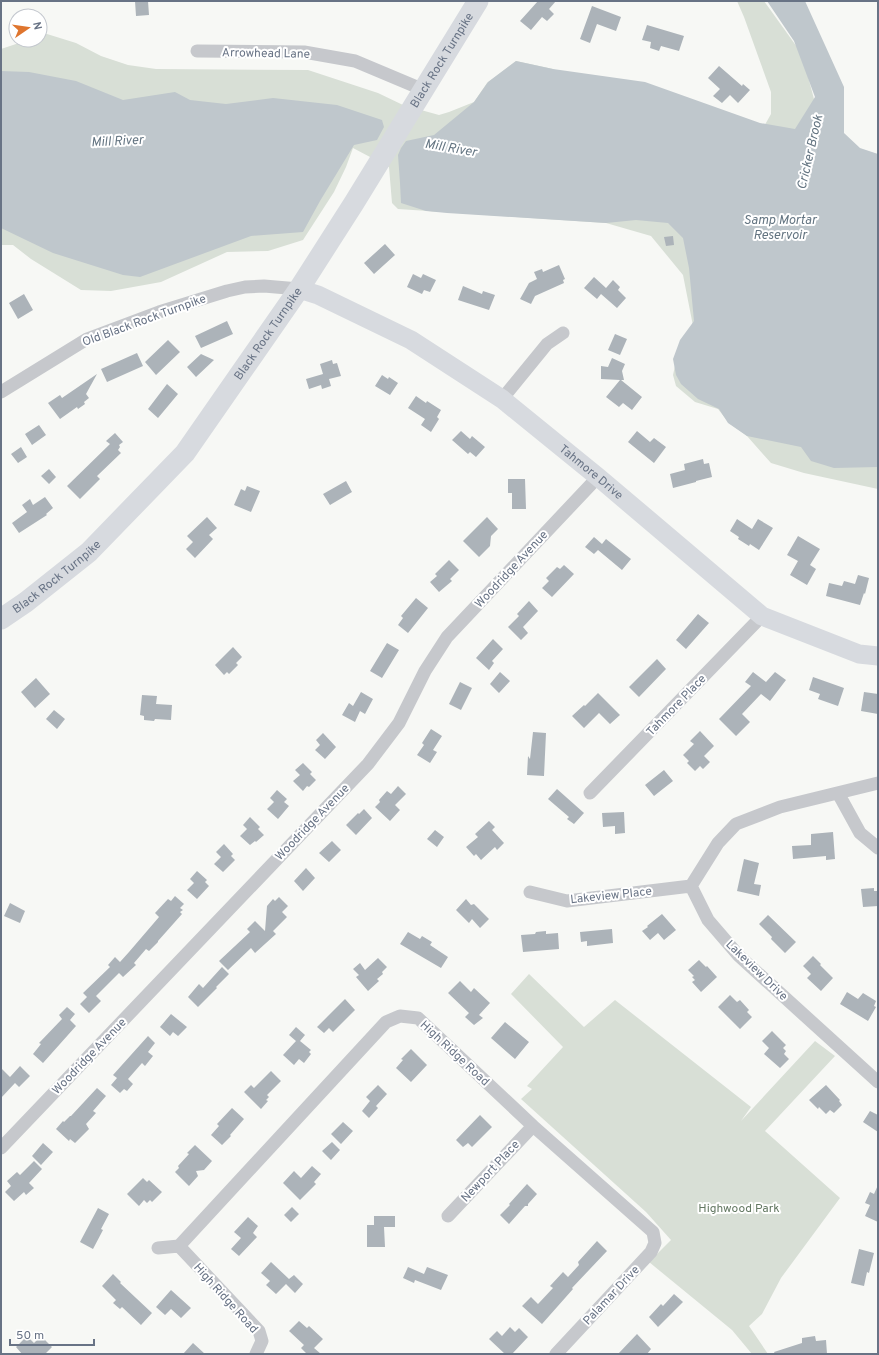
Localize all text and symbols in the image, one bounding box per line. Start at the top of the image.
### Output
north arrow [8,8,48,48]
street label: Black Rock Turnpike [407,10,478,111]
text: N [29,21,44,31]
street label: Arrowhead Lane [222,45,310,63]
water label: Cricker Brook [795,113,827,191]
water label: Mill River [91,133,145,151]
water label: Mill River [424,137,479,162]
water label: Samp Mortar Reservoir [743,213,818,244]
street label: Black Rock Turnpike [231,285,307,384]
street label: Old Black Rock Turnpike [80,291,208,351]
street label: Tahmore Drive [555,441,626,504]
street label: Woodridge Avenue [472,528,552,612]
street label: Black Rock Turnpike [10,537,105,618]
street label: Tahmore Place [643,671,710,740]
street label: Woodridge Avenue [272,781,353,864]
street label: Lakeview Place [570,884,653,908]
street label: Lakeview Drive [722,937,791,1004]
street label: Woodridge Avenue [49,1015,130,1098]
street label: High Ridge Road [416,1017,492,1090]
street label: Newport Place [458,1137,524,1206]
park label: Highwood Park [698,1201,780,1217]
street label: High Ridge Road [189,1260,261,1337]
street label: Palamar Drive [580,1262,643,1329]
scale bar [10,1321,94,1347]
text: 50 m [16,1328,44,1344]

